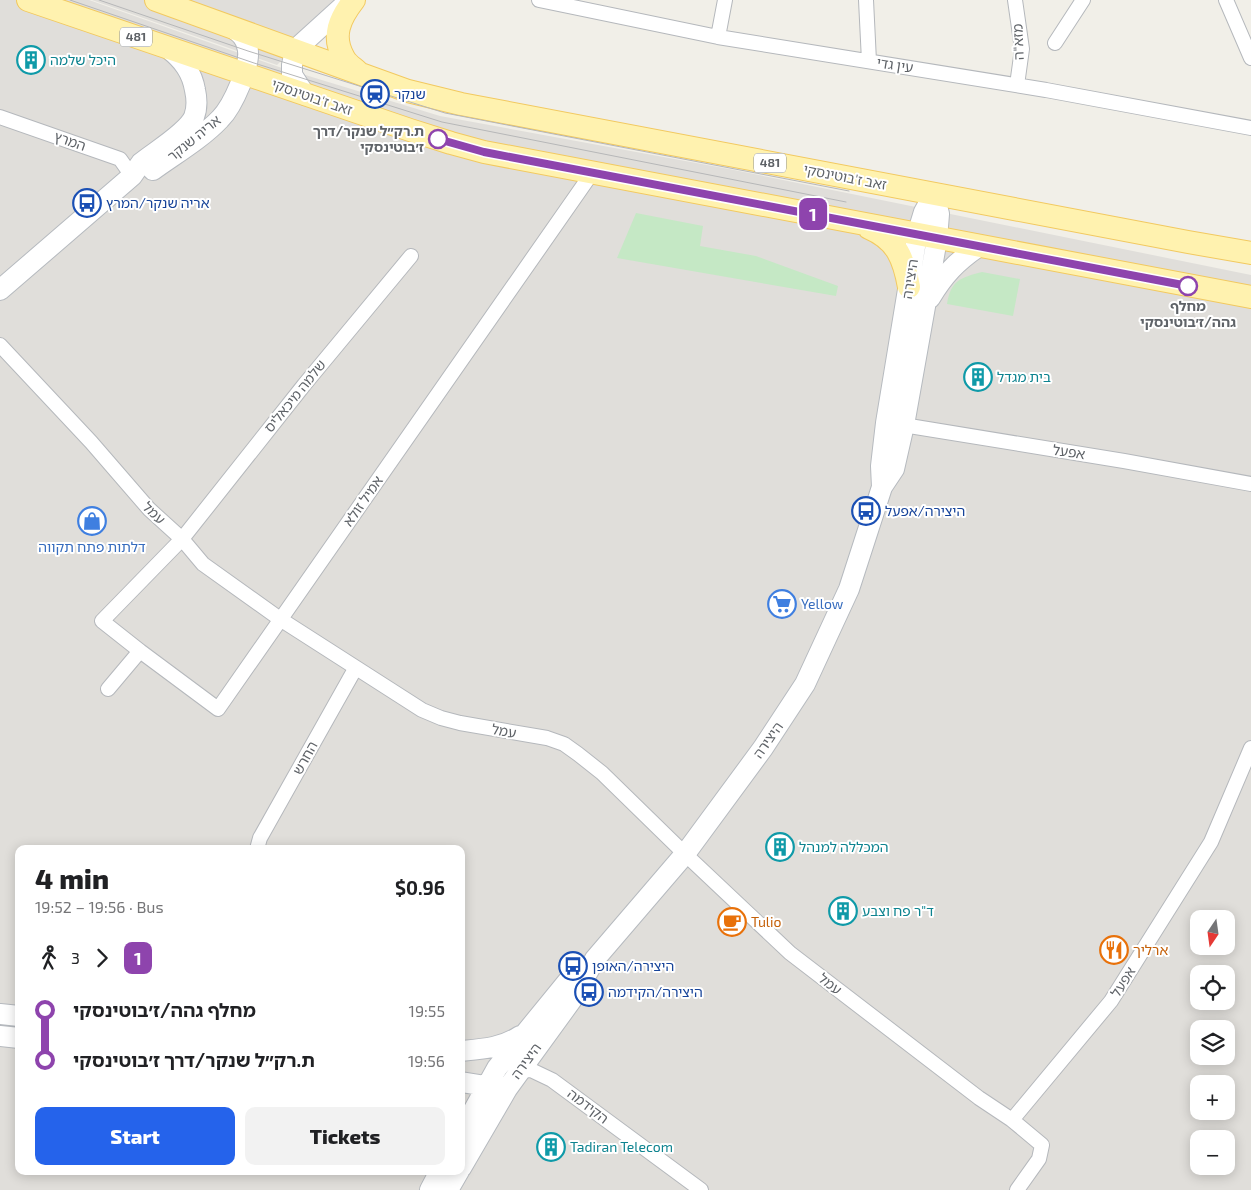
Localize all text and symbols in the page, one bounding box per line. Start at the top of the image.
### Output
street label: מזא"ה [1008,24,1027,61]
road number: 481 [120,28,152,46]
building icon: היכל שלמה [16,45,46,75]
place label: היכל שלמה [50,51,116,68]
street label: עין גדי [875,53,915,76]
street label: זאב ז'בוטינסקי [270,75,355,118]
station icon: שנקר [360,79,390,109]
place label: שנקר [394,85,426,102]
street label: אריה שנקר [164,111,224,164]
place label: ת.רק״ל שנקר/דרך ז׳בוטינסקי [313,122,424,155]
street label: המרץ [52,127,88,154]
marker: ת.רק״ל שנקר/דרך ז׳בוטינסקי [428,129,448,149]
road number: 481 [754,154,786,172]
street label: זאב ז'בוטינסקי [802,160,888,193]
bus stop icon: אריה שנקר/המרץ [72,188,102,218]
place label: אריה שנקר/המרץ [106,194,210,211]
line badge: 1 [797,198,829,230]
text: 1 [809,203,817,225]
street label: היצירה [898,258,921,300]
marker: מחלף גהה/ז׳בוטינסקי [1178,276,1198,296]
place label: מחלף גהה/ז׳בוטינסקי [1140,297,1236,330]
street label: שלמה מיכאליס [260,356,329,435]
building icon: בית מגדל [963,362,993,392]
place label: בית מגדל [997,368,1051,385]
street label: אפעל [1052,441,1087,462]
street label: אמיל זולא [339,472,386,529]
bus stop icon: היצירה/אפעל [851,496,881,526]
street label: עמל [140,498,169,527]
place label: היצירה/אפעל [885,502,965,519]
shop icon: דלתות פתח תקווה [77,506,107,536]
place label: דלתות פתח תקווה [38,538,146,555]
supermarket icon: Yellow [767,589,797,619]
place label: Yellow [801,595,844,612]
street label: היצירה [749,718,786,761]
street label: עמל [490,720,518,741]
street label: החרש [289,738,321,777]
building icon: המכללה למנהל [765,832,795,862]
place label: המכללה למנהל [799,838,888,855]
text: 4 min [35,861,109,895]
text: $0.96 [395,876,445,899]
building icon: ד"ר פח וצבע [828,896,858,926]
text: 19:52 – 19:56 · Bus [35,897,164,916]
place label: ד"ר פח וצבע [862,902,934,919]
cafe icon: Tulio [717,907,747,937]
north arrow [1190,910,1235,955]
map controls [1190,910,1235,1175]
place label: Tulio [751,913,781,930]
restaurant icon: ארליך [1099,935,1129,965]
place label: ארליך [1133,941,1168,958]
icon: walk [35,944,63,972]
icon: forward [88,944,116,972]
text: 1 [134,947,142,969]
text: 3 [71,948,80,967]
bus stop icon: היצירה/האופן [558,951,588,981]
place label: היצירה/האופן [592,957,674,974]
street label: אפעל [1107,963,1138,1000]
button: locate [1190,965,1235,1010]
street label: עמל [815,969,845,998]
bus stop icon: היצירה/הקידמה [574,977,604,1007]
place label: היצירה/הקידמה [608,983,703,1000]
text: מחלף גהה/ז׳בוטינסקי [73,998,256,1021]
text: 19:55 [409,1001,445,1020]
button: layers [1190,1020,1235,1065]
street label: היצירה [507,1039,544,1082]
text: ת.רק״ל שנקר/דרך ז׳בוטינסקי [73,1048,315,1071]
text: 19:56 [408,1051,445,1070]
button: + [1190,1075,1235,1120]
street label: הקידמה [564,1085,612,1127]
button: Start [35,1107,235,1165]
button: Tickets [245,1107,445,1165]
button: − [1190,1130,1235,1175]
building icon: Tadiran Telecom [536,1132,566,1162]
place label: Tadiran Telecom [570,1138,673,1155]

